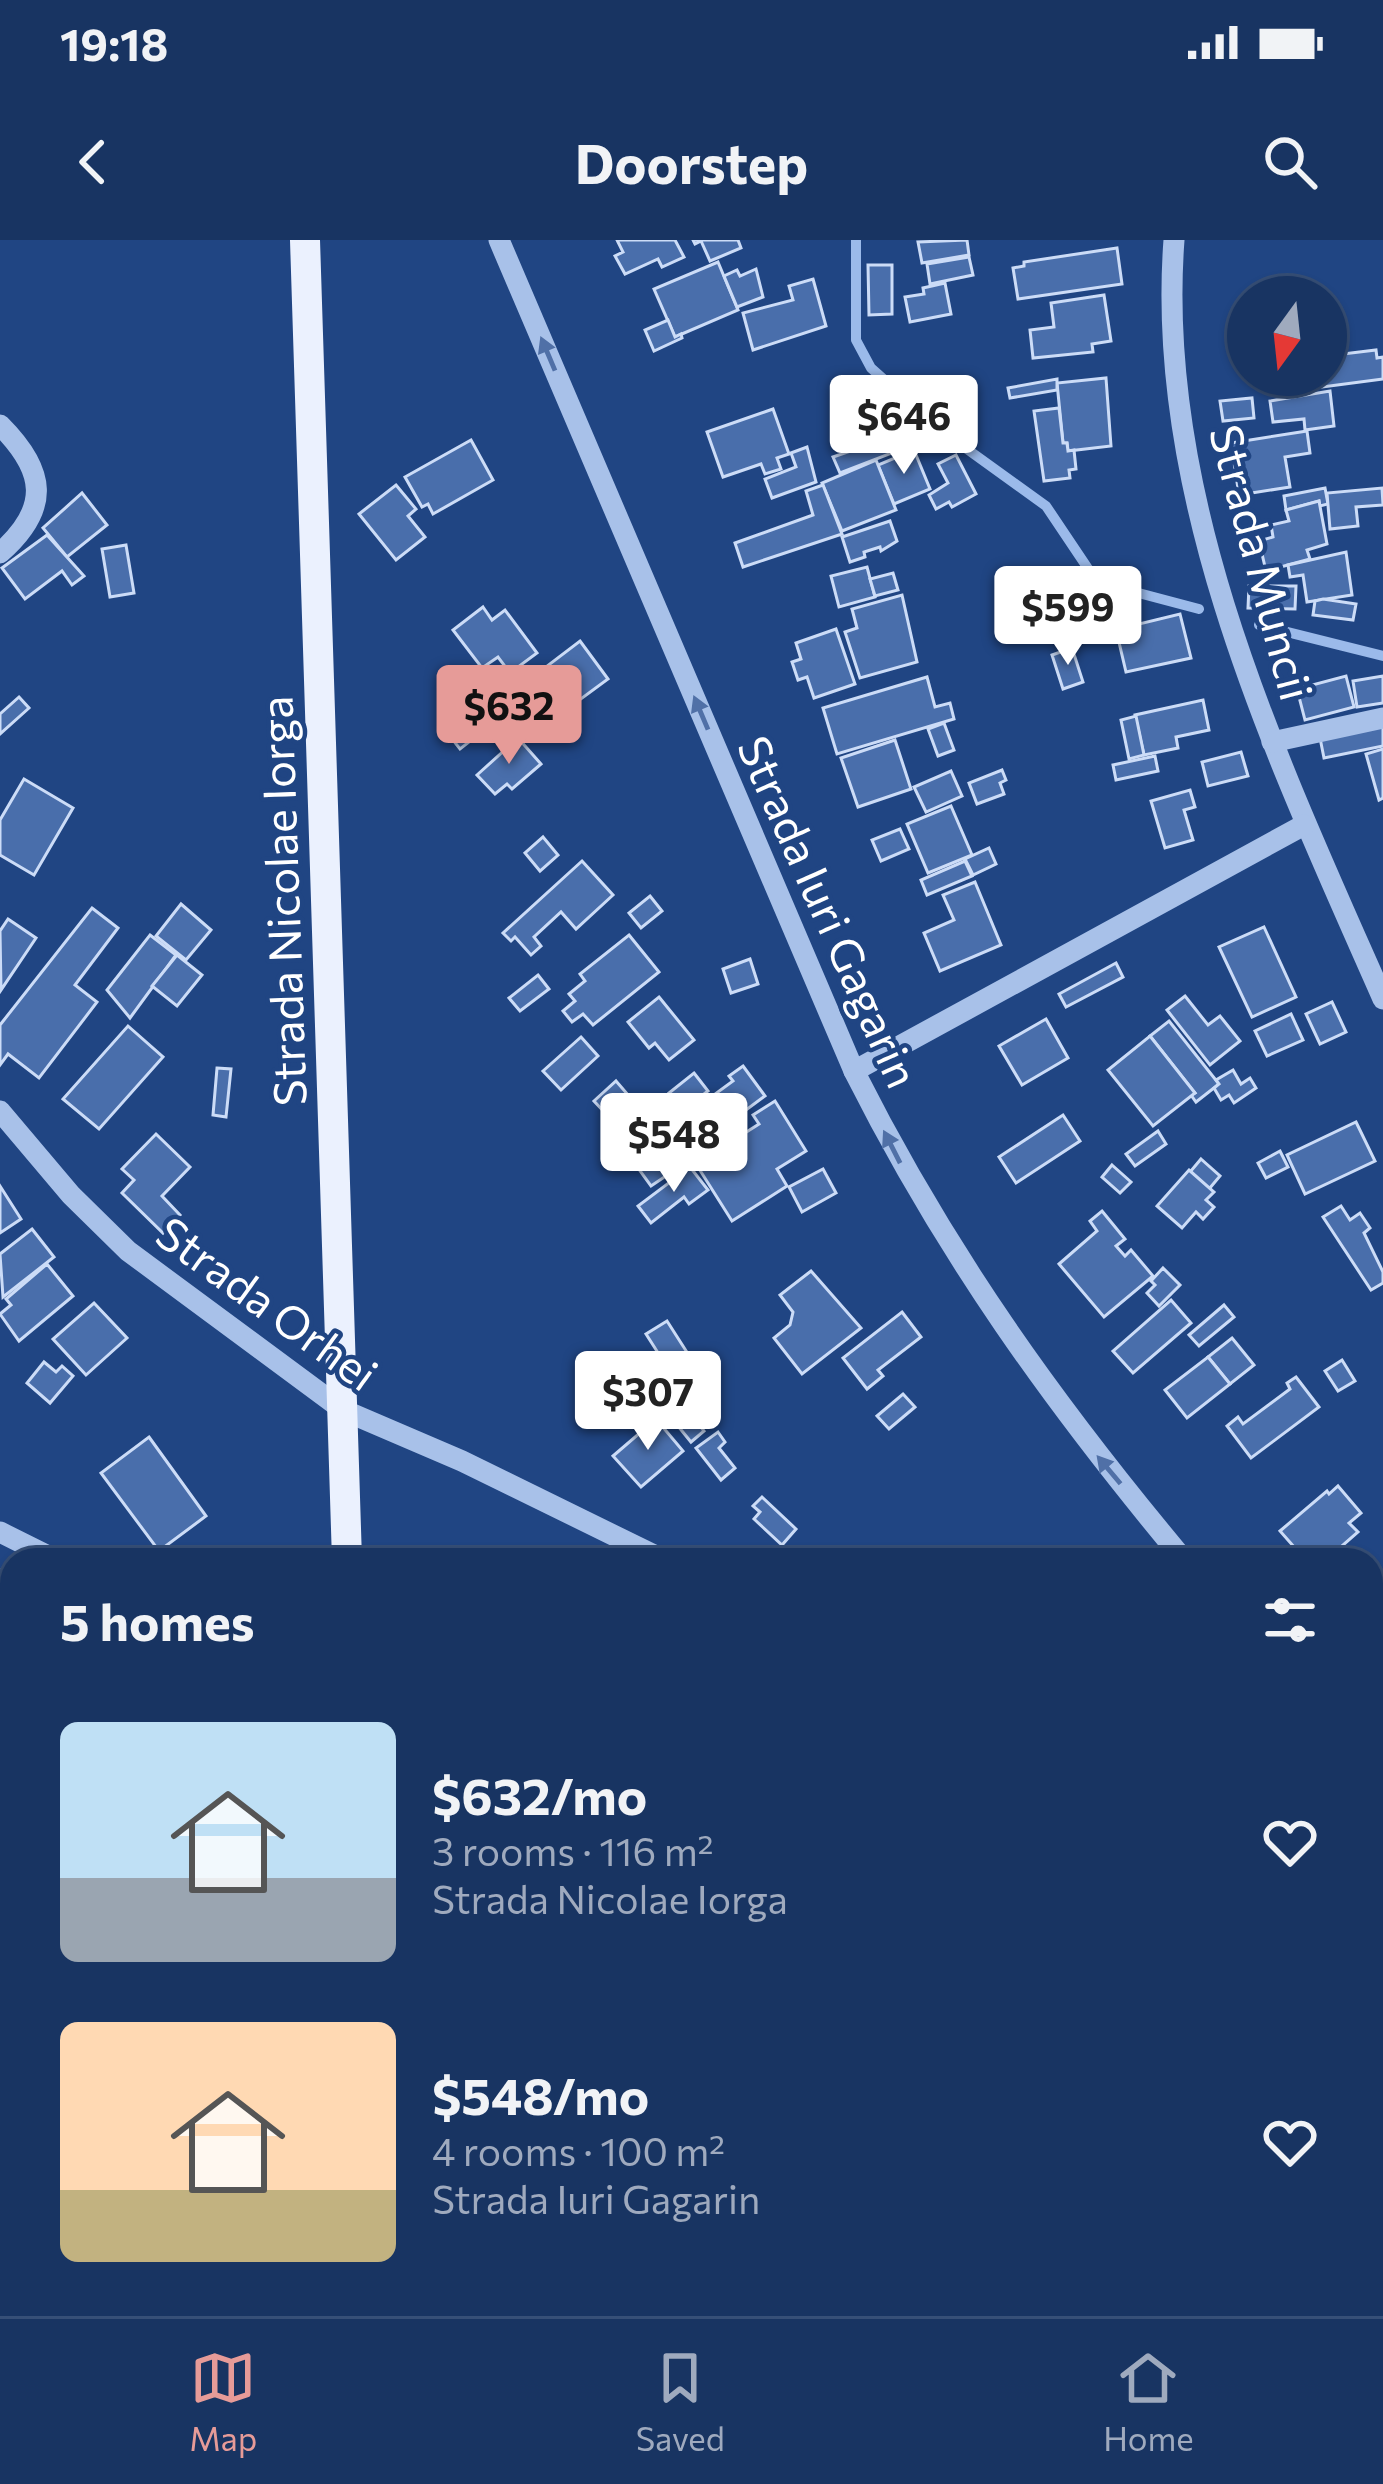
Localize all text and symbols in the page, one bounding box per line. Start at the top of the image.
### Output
text: 19:18 [60,15,168,70]
icon: back [60,129,126,195]
text: Doorstep [575,129,808,195]
icon: search [1257,129,1323,195]
north arrow [1227,276,1347,396]
map controls [1227,276,1347,396]
one-way arrow [538,336,557,372]
pin: $646 [833,375,975,477]
text: $646 [857,390,951,438]
street label: Strada Muncii [1200,418,1326,706]
pin: $599 [997,566,1139,668]
text: $599 [1021,581,1115,629]
pin: $632 [438,665,580,767]
text: $632 [464,680,554,728]
street label: Strada Nicolae Iorga [246,695,316,1107]
one-way arrow [691,695,711,730]
street label: Strada Iuri Gagarin [728,727,932,1095]
pin: $548 [603,1093,745,1195]
text: $548 [627,1108,721,1156]
one-way arrow [883,1129,903,1164]
street label: Strada Orhei [147,1204,389,1400]
pin: $307 [577,1351,719,1453]
text: $307 [602,1366,694,1414]
one-way arrow [1097,1455,1123,1485]
icon: filters [1257,1587,1323,1653]
text: 5 homes [60,1589,255,1652]
text: $632/mo [432,1763,647,1826]
icon: home [156,1770,300,1914]
icon: heart [1257,1809,1323,1875]
text: 3 rooms · 116 m² [432,1826,713,1874]
text: Strada Nicolae Iorga [432,1874,788,1922]
text: $548/mo [432,2063,649,2126]
icon: home [156,2070,300,2214]
icon: heart [1257,2109,1323,2175]
text: 4 rooms · 100 m² [432,2126,725,2174]
text: Strada Iuri Gagarin [432,2174,760,2222]
tab: Map [189,2345,257,2458]
tab: Saved [636,2345,725,2458]
tab: Home [1103,2345,1194,2458]

